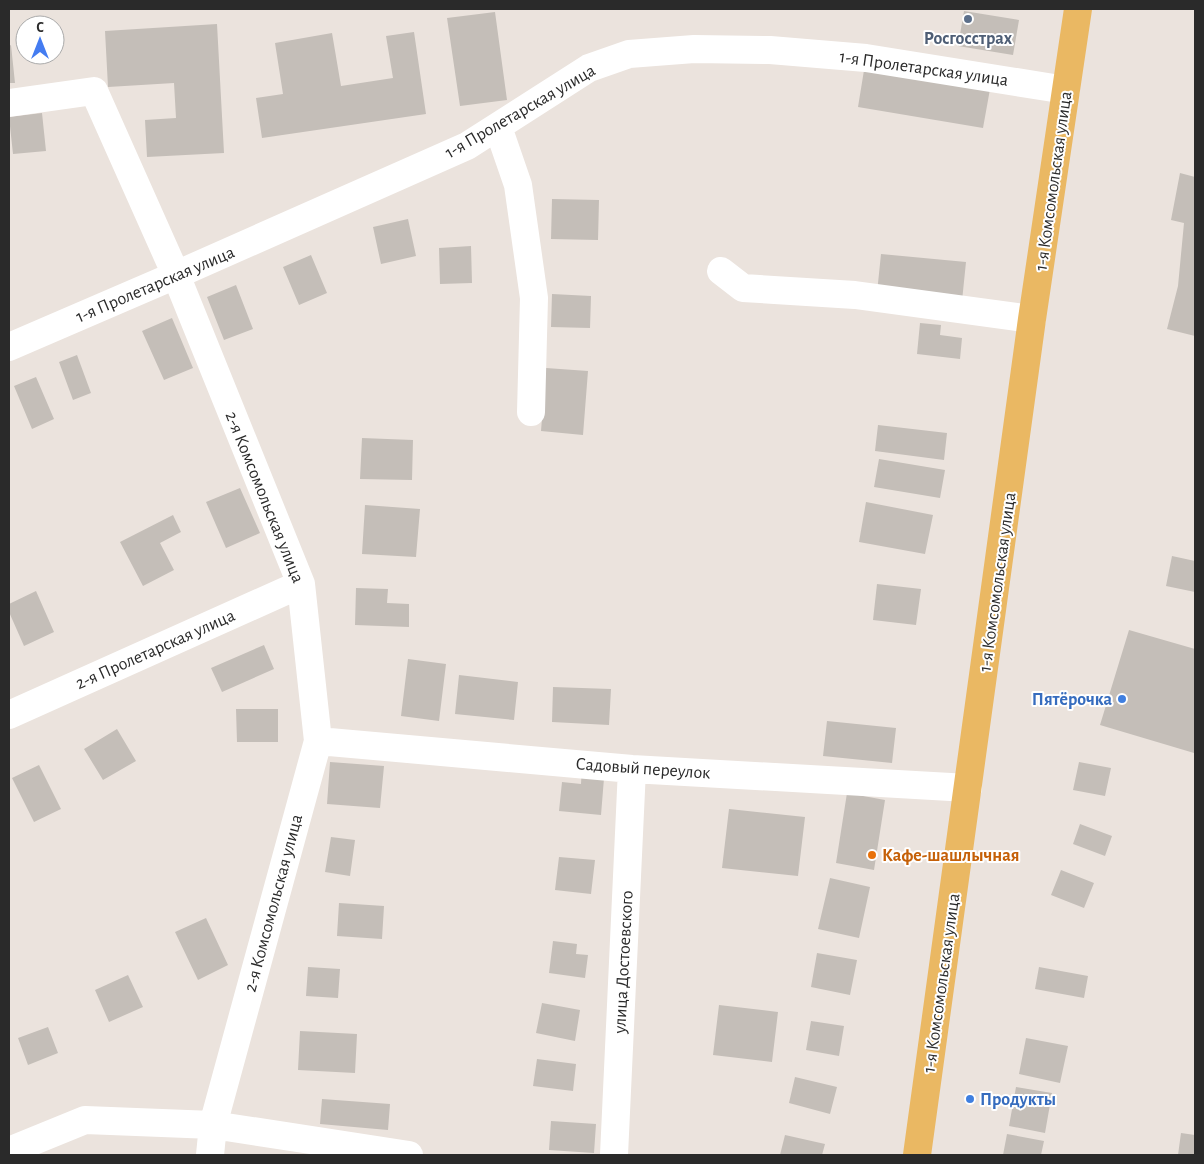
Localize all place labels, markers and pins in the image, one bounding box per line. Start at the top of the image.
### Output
marker: Росгосстрах [962,13,974,25]
place label: Росгосстрах [924,30,1013,48]
place label: Пятёрочка [1032,691,1112,709]
marker: Пятёрочка [1116,693,1128,705]
place label: Кафе-шашлычная [882,847,1019,865]
marker: Кафе-шашлычная [866,849,878,861]
place label: Продукты [980,1091,1056,1109]
marker: Продукты [964,1093,976,1105]

